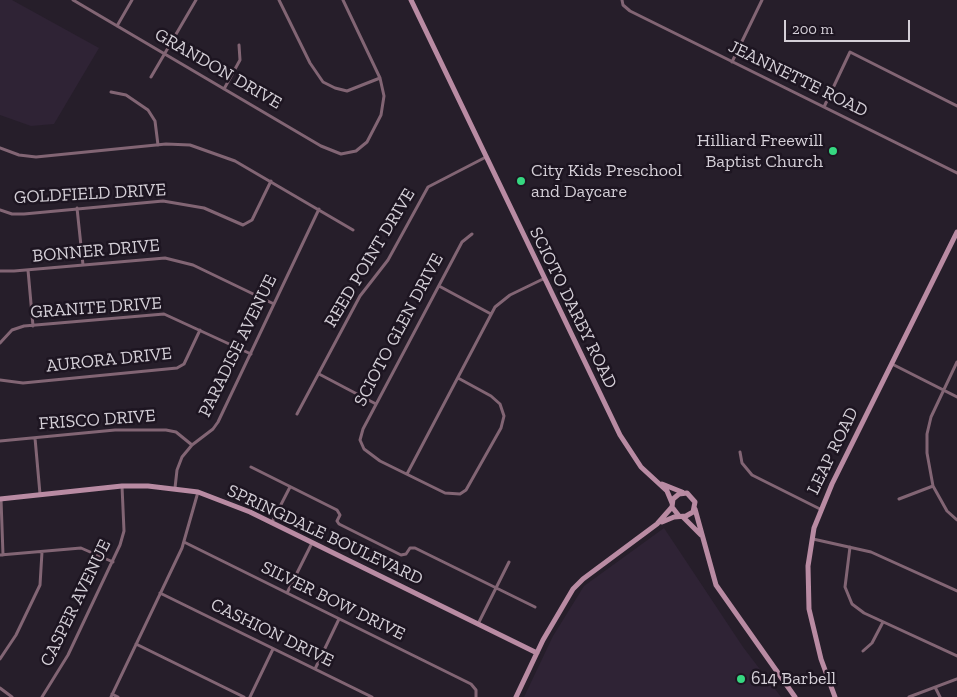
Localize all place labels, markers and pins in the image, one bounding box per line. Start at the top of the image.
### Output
place label: Hilliard Freewill Baptist Church [697,130,823,172]
marker: Hilliard Freewill Baptist Church [827,145,839,157]
place label: City Kids Preschool and Daycare [531,160,682,202]
marker: City Kids Preschool and Daycare [515,175,527,187]
place label: 614 Barbell [751,668,836,690]
marker: 614 Barbell [735,673,747,685]

